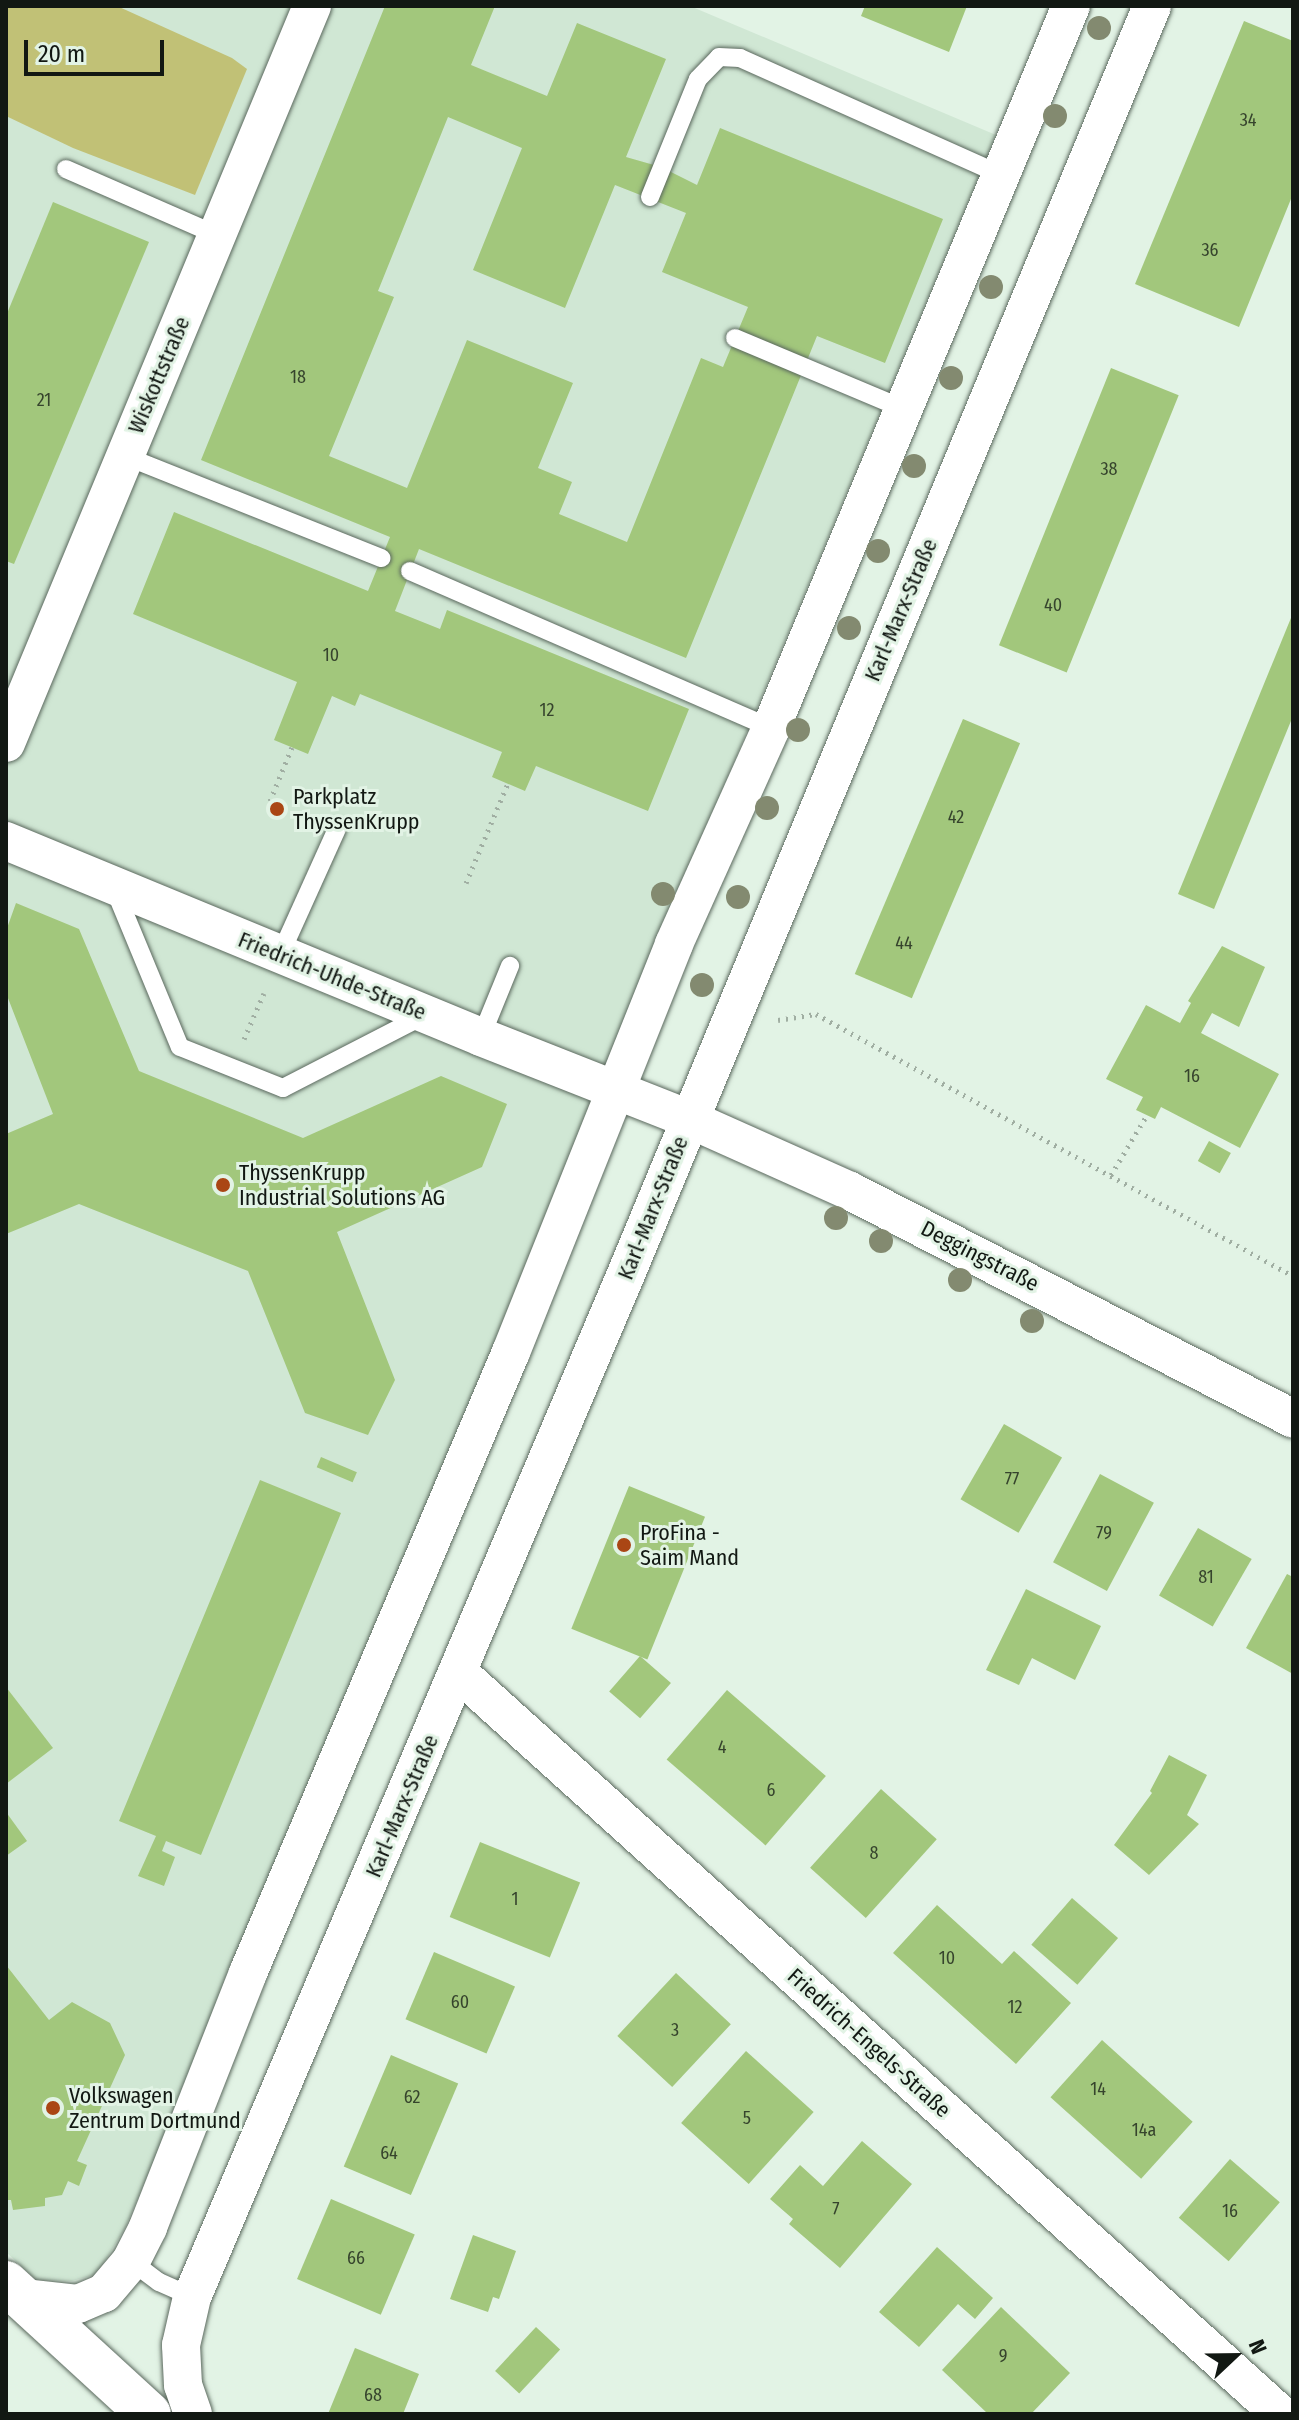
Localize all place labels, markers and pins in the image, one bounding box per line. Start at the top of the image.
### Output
place label: Parkplatz ThyssenKrupp [293,783,420,834]
marker: Parkplatz ThyssenKrupp [268,800,286,818]
place label: ThyssenKrupp Industrial Solutions AG [239,1159,445,1210]
marker: ThyssenKrupp Industrial Solutions AG [214,1176,232,1194]
place label: ProFina - Saim Mand [640,1519,739,1570]
marker: ProFina - Saim Mand [615,1536,633,1554]
place label: Volkswagen Zentrum Dortmund [69,2082,241,2134]
marker: Volkswagen Zentrum Dortmund [44,2099,62,2117]

